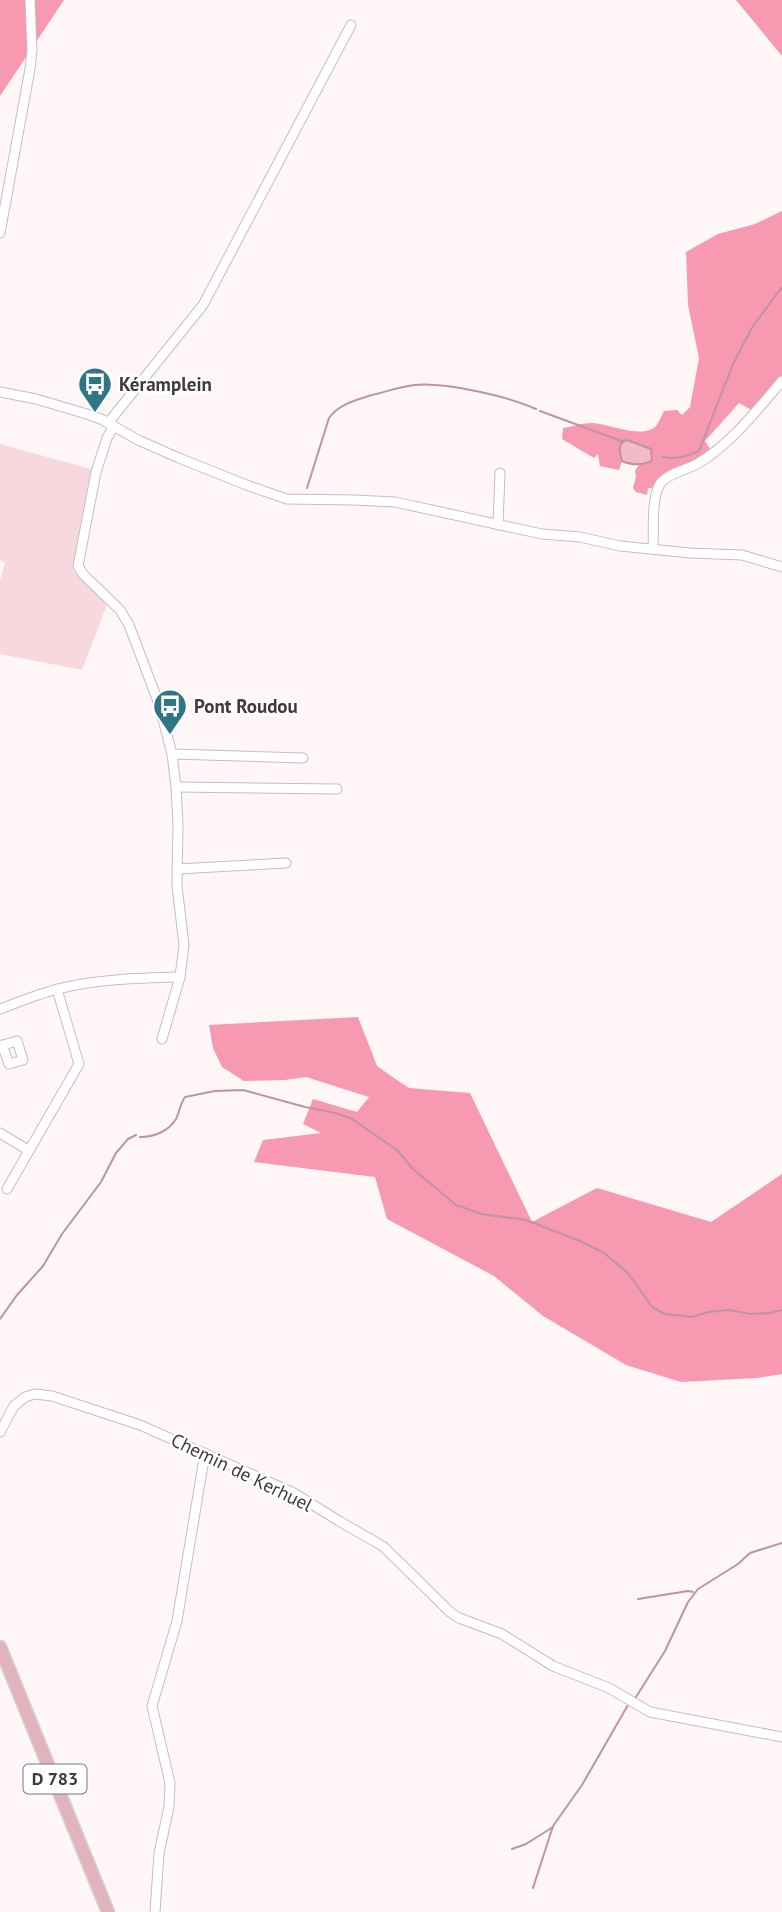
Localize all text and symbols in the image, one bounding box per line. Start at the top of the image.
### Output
bus stop icon: Kéramplein [76,365,114,414]
place label: Kéramplein [119,372,212,396]
bus stop icon: Pont Roudou [151,687,189,736]
place label: Pont Roudou [194,694,298,718]
street label: Chemin de Kerhuel [167,1427,317,1517]
road number: D 783 [23,1764,86,1794]

